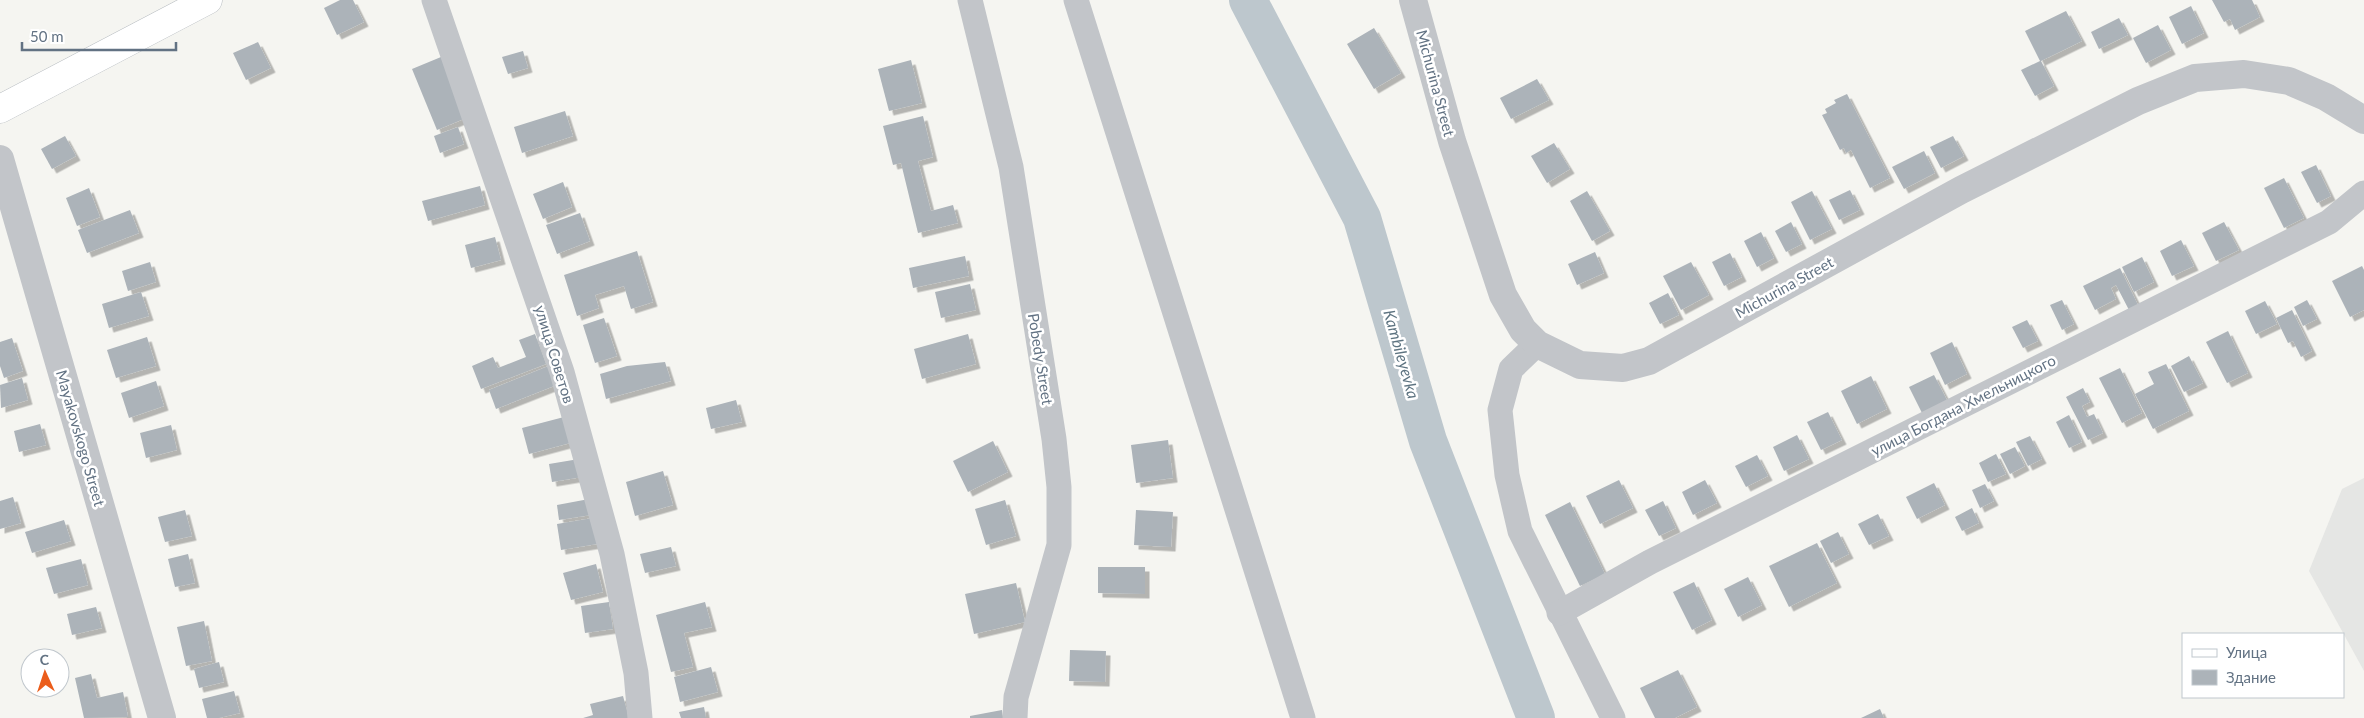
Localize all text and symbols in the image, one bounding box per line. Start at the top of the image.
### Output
scale bar [22,20,176,52]
text: 50 m [30,27,64,45]
street label: Michurina Street [1413,28,1459,139]
street label: Michurina Street [1732,252,1837,321]
street label: улица Советов [532,303,578,405]
water label: Kambileyevka [1380,307,1424,401]
street label: Pobedy Street [1025,312,1057,407]
street label: улица Богдана Хмельницкого [1868,350,2058,460]
street label: Mayakovskogo Street [53,368,109,509]
legend [2182,633,2344,698]
text: Улица [2226,643,2267,661]
north arrow [20,648,70,698]
text: С [39,651,50,668]
text: Здание [2226,668,2276,686]

